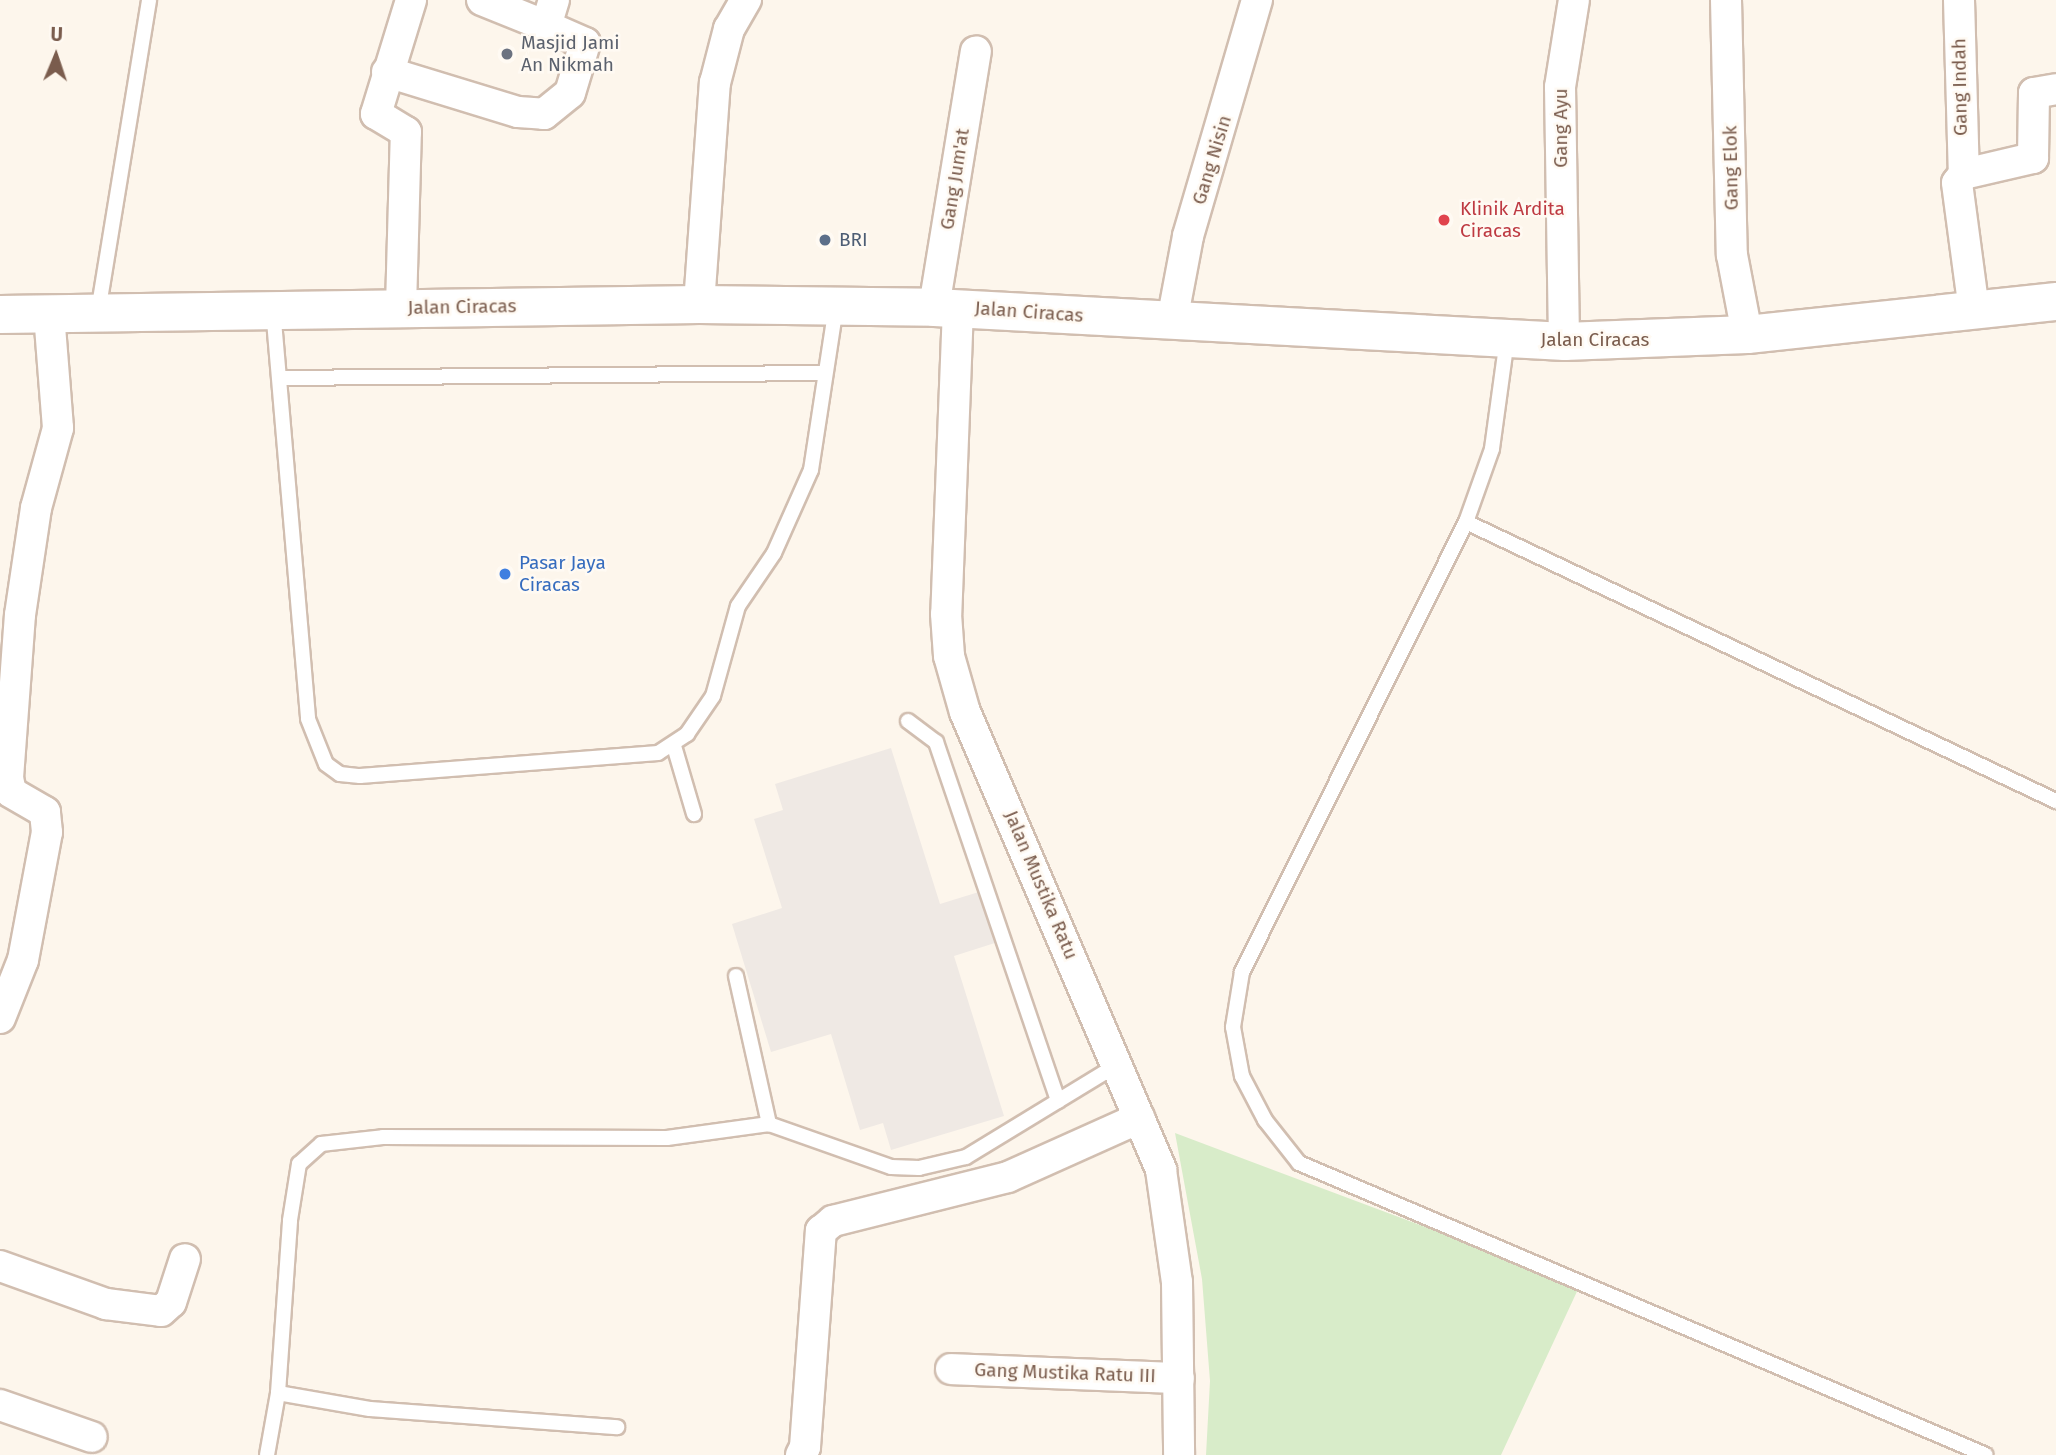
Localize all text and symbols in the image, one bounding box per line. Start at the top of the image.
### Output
north arrow [21,21,91,91]
text: U [50,23,63,46]
place label: Masjid Jami An Nikmah [521,32,620,76]
street label: Gang Indah [1948,38,1972,136]
marker: Masjid Jami An Nikmah [499,46,515,62]
street label: Gang Ayu [1550,88,1572,168]
street label: Gang Nisin [1188,113,1236,207]
street label: Gang Elok [1719,125,1743,211]
street label: Gang Jum'at [936,127,974,231]
place label: Klinik Ardita Ciracas [1460,198,1565,242]
marker: Klinik Ardita Ciracas [1434,210,1454,230]
place label: BRI [839,229,868,251]
marker: BRI [817,232,833,248]
street label: Jalan Ciracas [407,295,517,319]
street label: Jalan Ciracas [974,297,1084,327]
street label: Jalan Ciracas [1541,329,1649,351]
place label: Pasar Jaya Ciracas [519,552,606,596]
marker: Pasar Jaya Ciracas [497,566,513,582]
street label: Jalan Mustika Ratu [999,807,1083,963]
street label: Gang Mustika Ratu III [974,1358,1156,1388]

